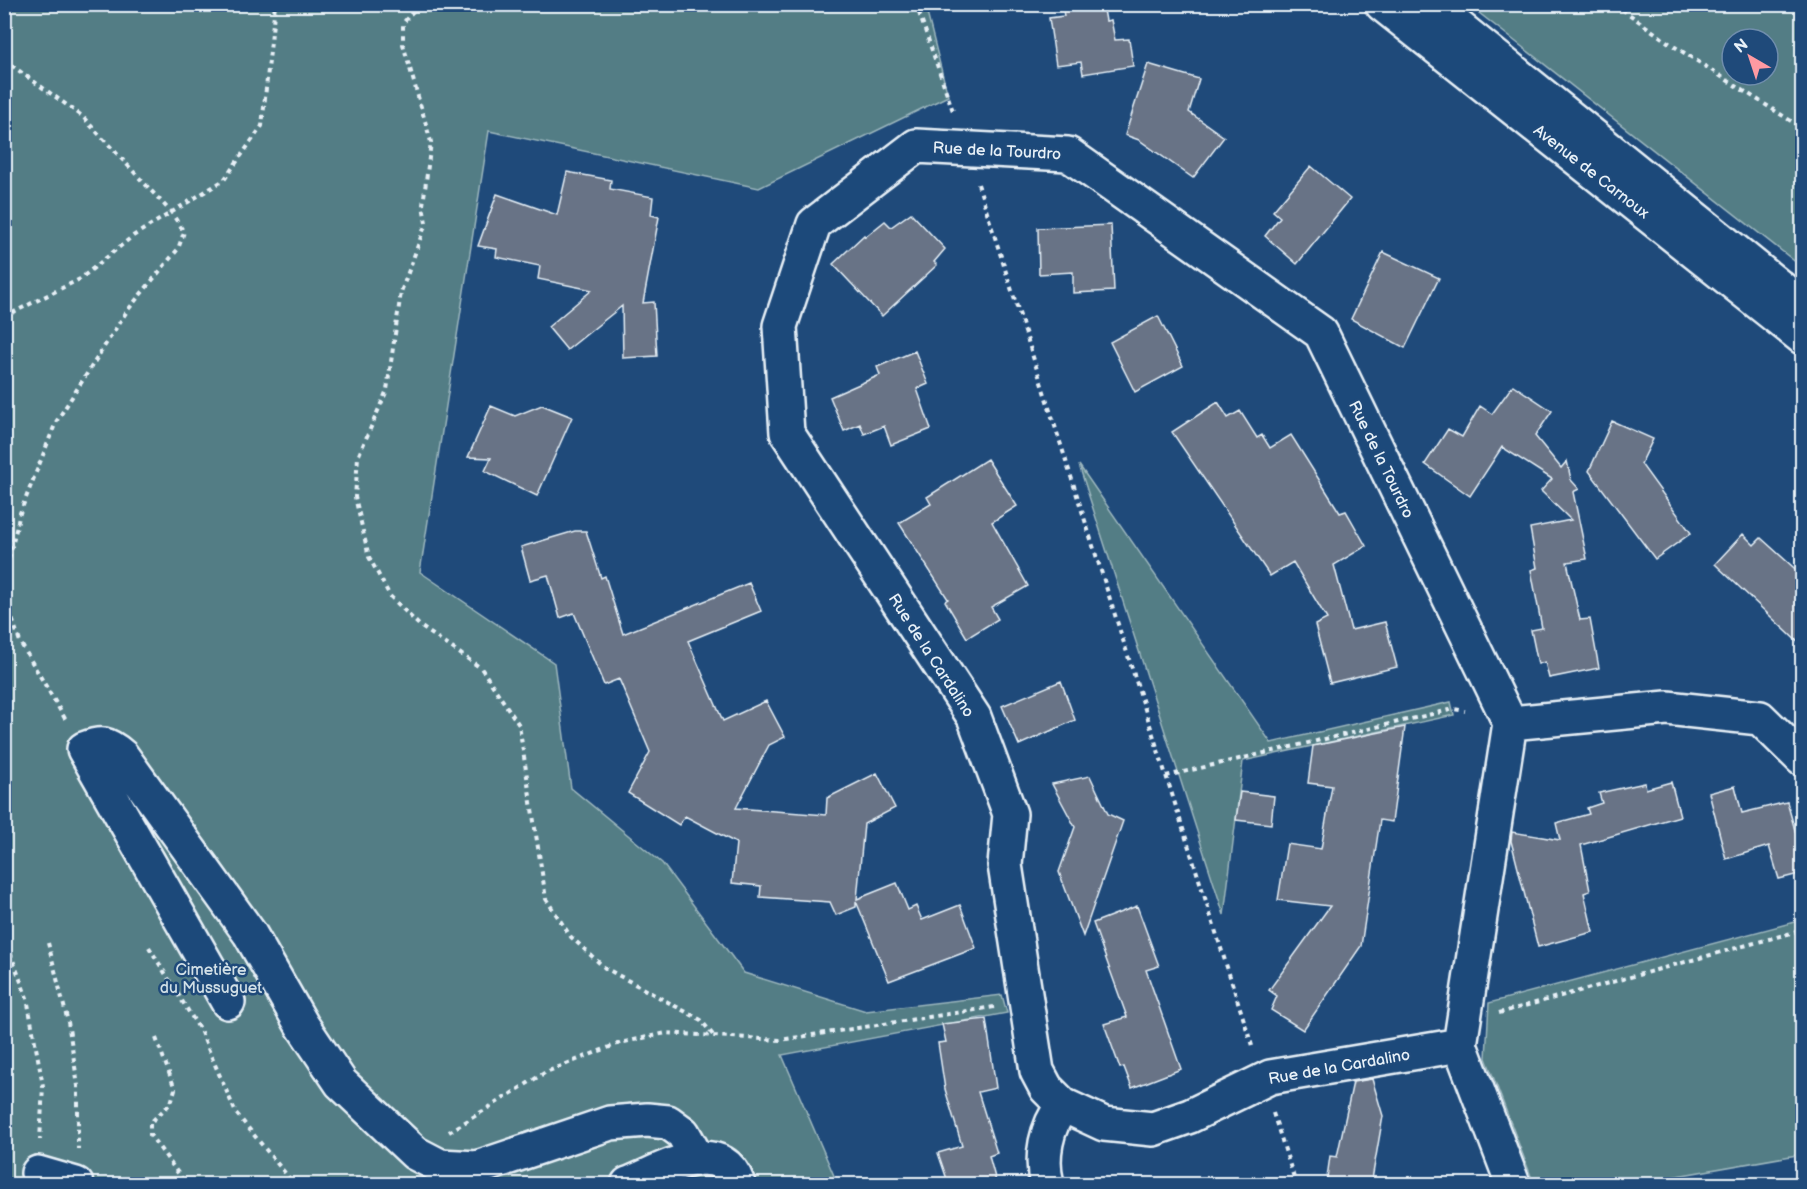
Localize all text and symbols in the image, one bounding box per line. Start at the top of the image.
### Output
north arrow [1720,27,1780,87]
text: N [1731,35,1752,58]
street label: Avenue de Carnoux [1529,121,1653,224]
street label: Rue de la Tourdro [932,139,1062,164]
street label: Rue de la Tourdro [1344,398,1417,522]
street label: Rue de la Cardalino [884,590,978,721]
park label: Cimetière du Mussuguet [160,961,262,998]
street label: Rue de la Cardalino [1267,1046,1412,1089]

